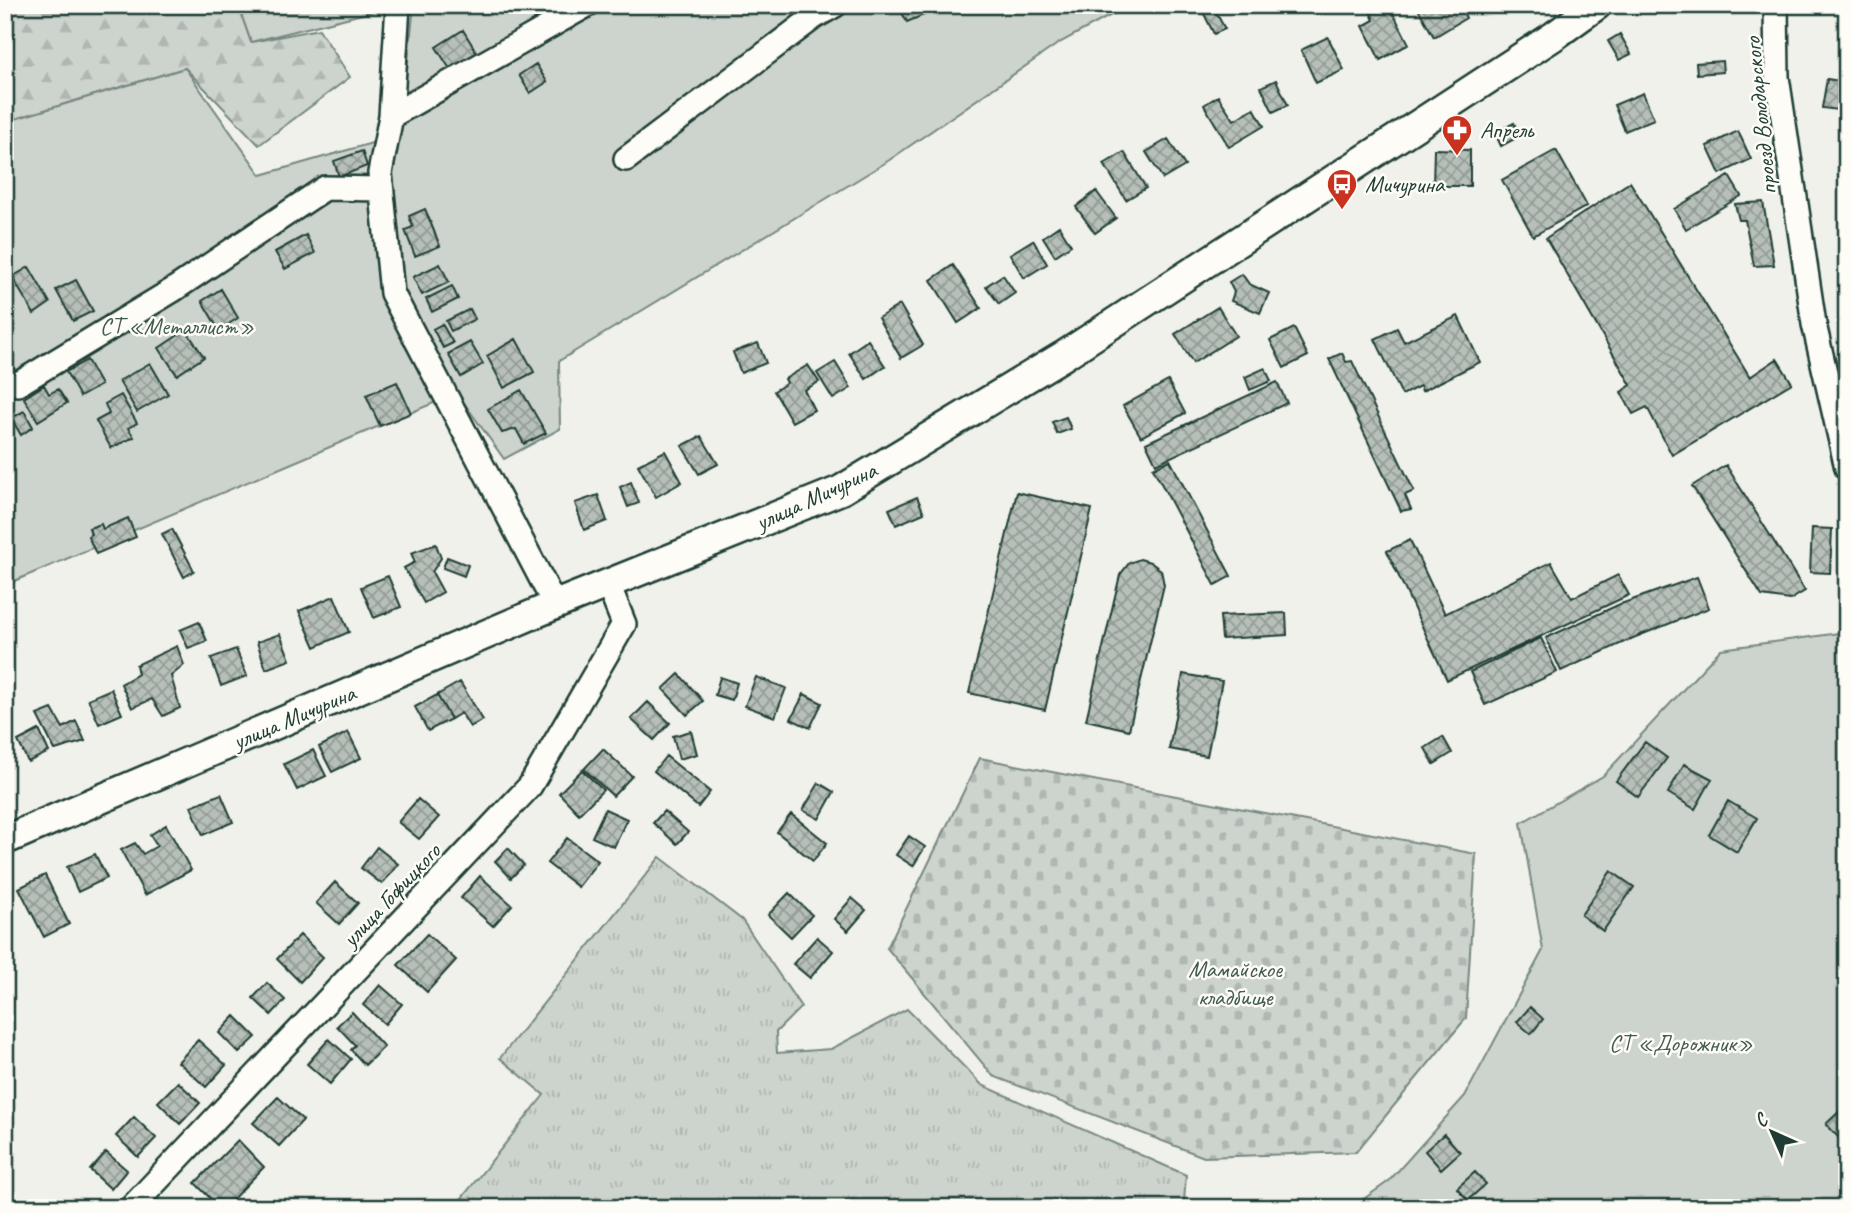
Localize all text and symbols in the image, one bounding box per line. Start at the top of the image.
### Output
street label: проезд Володарского [1737,34,1783,197]
pharmacy icon: Апрель [1440,113,1474,157]
place label: Апрель [1480,115,1535,145]
bus stop icon: Мичурина [1325,167,1359,211]
place label: Мичурина [1365,169,1446,199]
park label: СТ «Металлист» [100,311,254,341]
street label: улица Мичурина [749,454,883,538]
street label: улица Мичурина [226,677,361,757]
street label: улица Гофицкого [334,836,448,955]
park label: Мамайское кладбище [1188,954,1284,1012]
park label: СТ «Дорожник» [1609,1028,1753,1058]
north arrow [1736,1098,1806,1168]
text: С [1749,1107,1774,1132]

